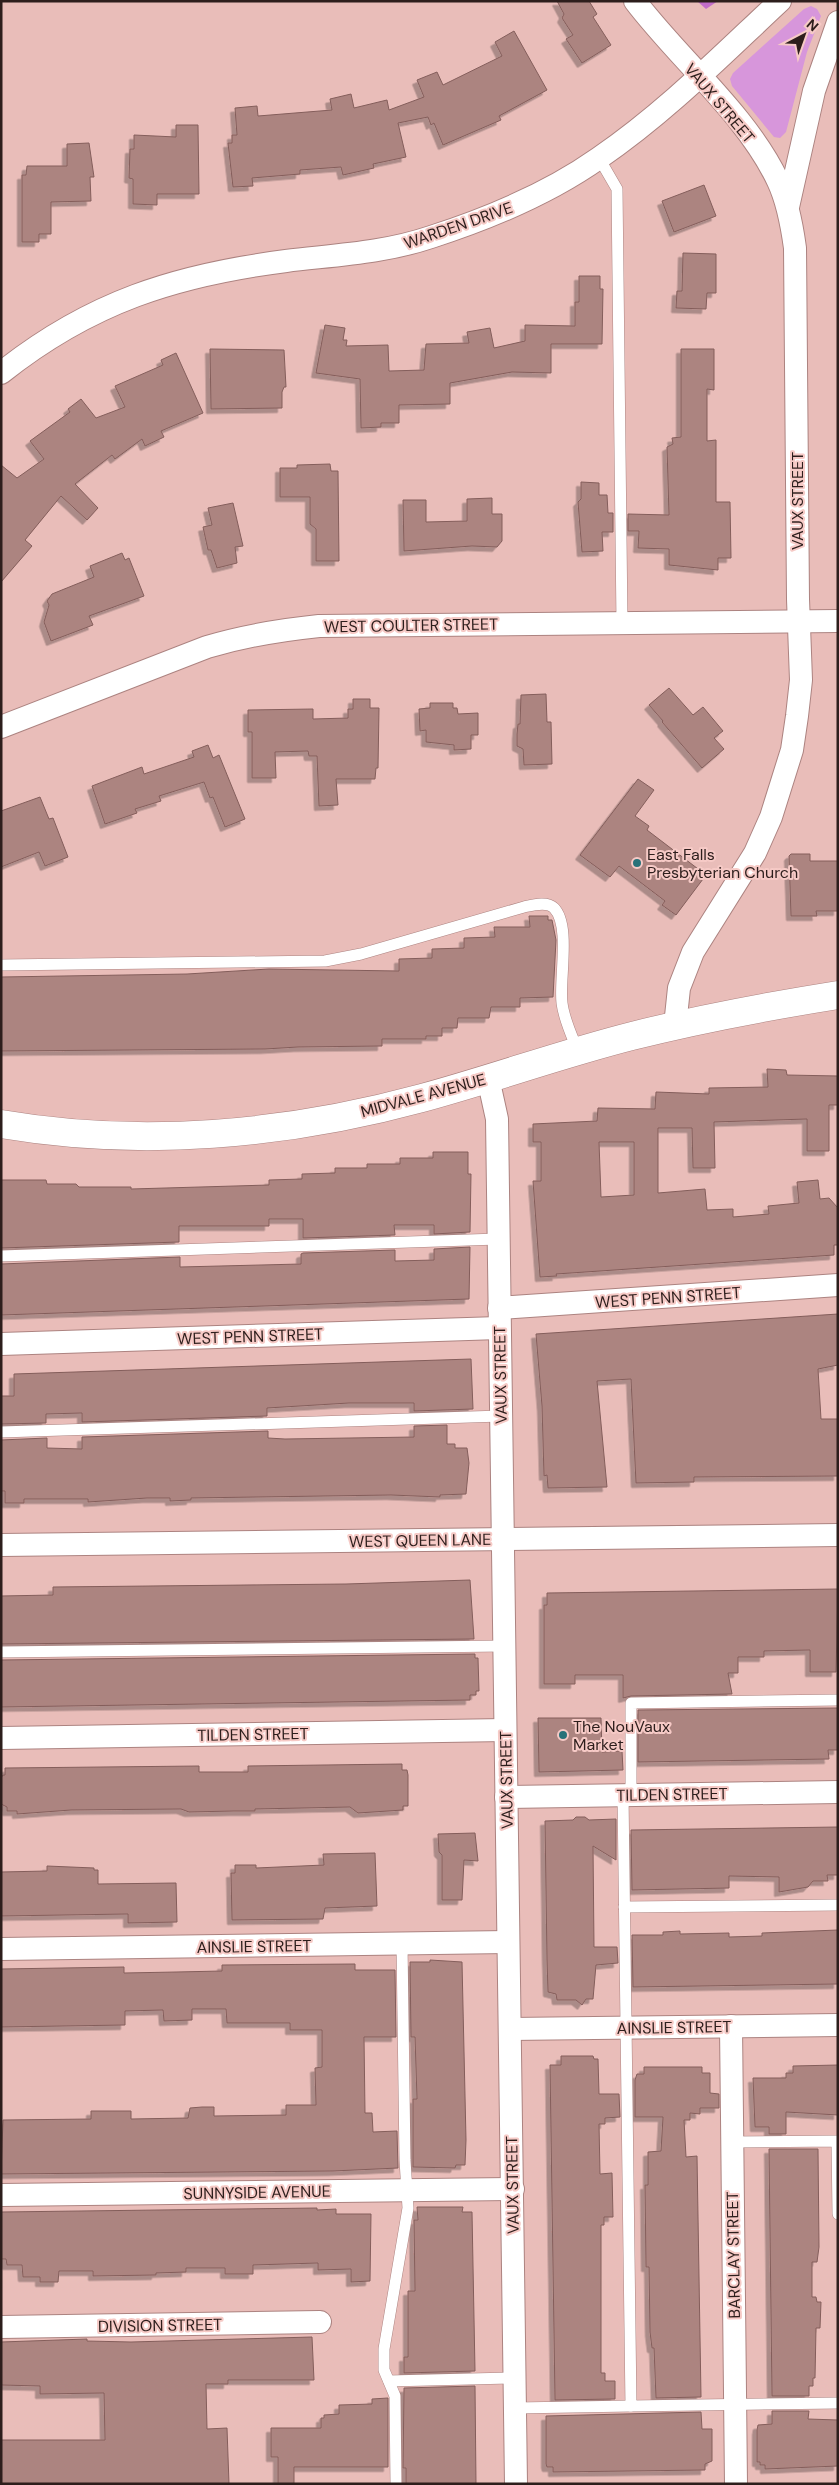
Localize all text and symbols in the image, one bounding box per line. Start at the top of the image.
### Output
north arrow [779,10,829,60]
text: N [803,15,822,35]
street label: VAUX STREET [680,59,759,148]
street label: WARDEN DRIVE [401,197,515,254]
street label: VAUX STREET [787,452,808,550]
street label: WEST COULTER STREET [324,613,498,638]
place label: East Falls Presbyterian Church [647,844,798,883]
marker: East Falls Presbyterian Church [631,857,643,869]
street label: MIDVALE AVENUE [358,1069,488,1122]
street label: WEST PENN STREET [594,1282,742,1313]
street label: WEST PENN STREET [177,1323,323,1350]
street label: VAUX STREET [489,1326,512,1424]
street label: WEST QUEEN LANE [349,1529,491,1552]
place label: The NouVaux Market [573,1716,670,1755]
street label: TILDEN STREET [197,1723,309,1746]
marker: The NouVaux Market [557,1729,569,1741]
street label: VAUX STREET [495,1731,518,1829]
street label: TILDEN STREET [616,1783,728,1806]
street label: AINSLIE STREET [196,1935,312,1958]
street label: AINSLIE STREET [616,2016,732,2039]
street label: VAUX STREET [501,2136,524,2234]
street label: SUNNYSIDE AVENUE [183,2181,331,2204]
street label: BARCLAY STREET [722,2191,745,2319]
street label: DIVISION STREET [98,2314,222,2337]

